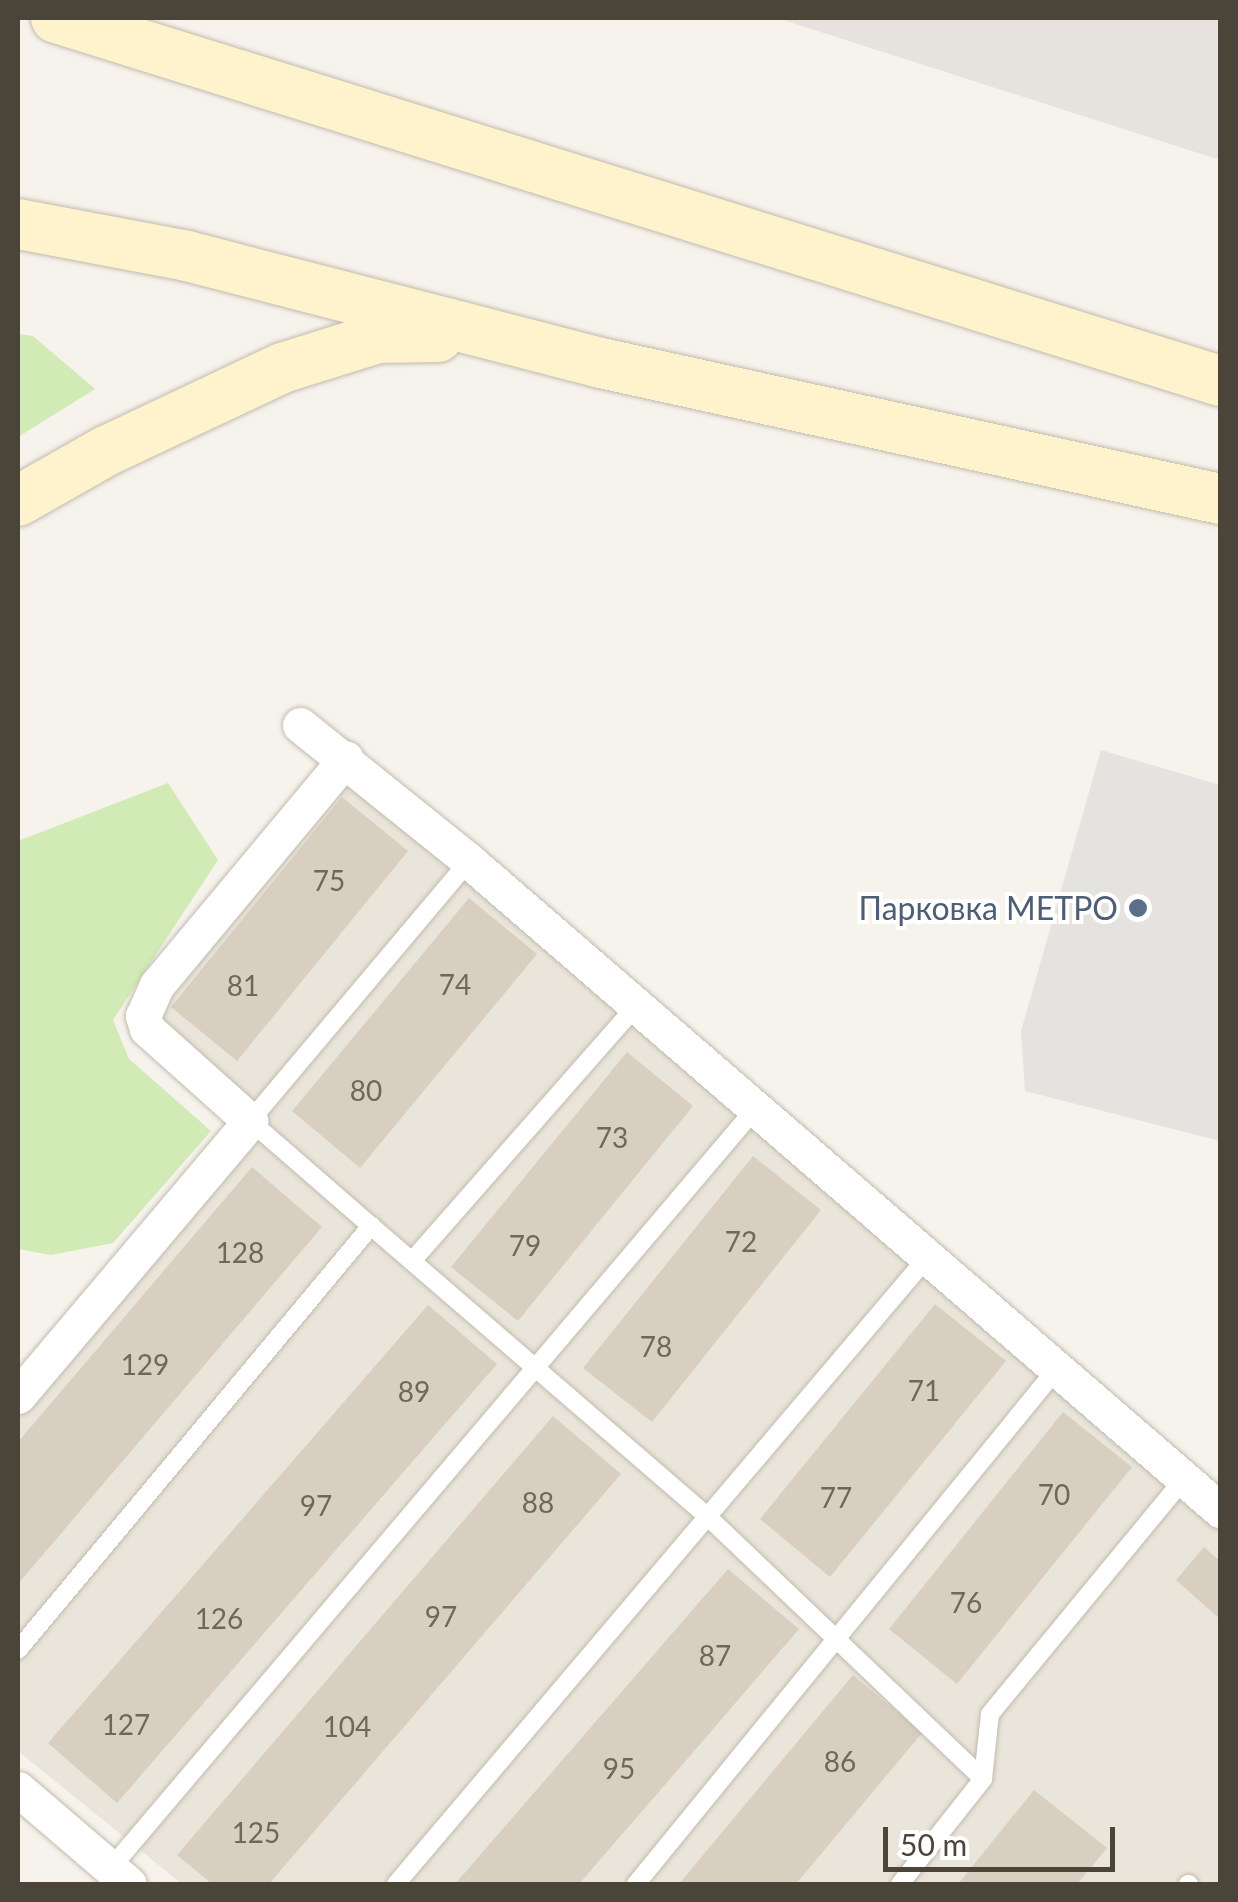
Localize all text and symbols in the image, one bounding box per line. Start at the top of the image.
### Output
house number: 75 [313,863,345,897]
place label: Парковка МЕТРО [859,889,1118,927]
marker: Парковка МЕТРО [1127,897,1149,919]
house number: 74 [439,967,471,1001]
house number: 81 [227,968,259,1002]
house number: 80 [350,1073,382,1107]
house number: 73 [596,1120,628,1154]
house number: 72 [725,1224,757,1258]
house number: 79 [509,1228,541,1262]
house number: 128 [216,1235,264,1269]
house number: 78 [640,1329,672,1363]
house number: 129 [121,1347,169,1381]
house number: 71 [908,1373,940,1407]
house number: 89 [398,1374,430,1408]
house number: 70 [1038,1477,1070,1511]
house number: 77 [820,1480,852,1514]
house number: 88 [522,1485,554,1519]
house number: 97 [300,1488,332,1522]
house number: 76 [950,1585,982,1619]
house number: 97 [425,1599,457,1633]
house number: 126 [195,1601,243,1635]
house number: 87 [699,1638,731,1672]
house number: 127 [102,1707,150,1741]
house number: 104 [323,1709,371,1743]
house number: 86 [824,1744,856,1778]
house number: 95 [603,1751,635,1785]
scale bar [888,1807,1120,1869]
house number: 125 [232,1815,280,1849]
text: 50 m [900,1826,967,1862]

